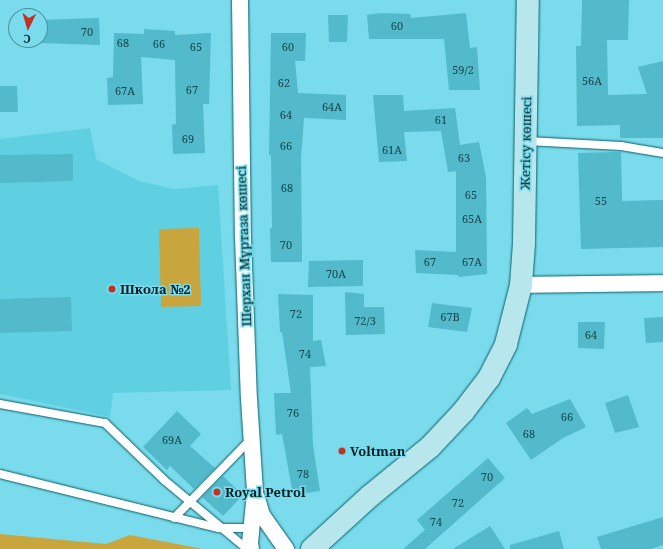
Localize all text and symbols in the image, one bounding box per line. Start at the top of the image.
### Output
north arrow [8,8,48,48]
house number: 60 [391,19,403,33]
house number: 70 [81,25,93,39]
text: С [23,32,31,47]
house number: 68 [117,36,129,50]
house number: 66 [153,37,165,51]
house number: 65 [190,40,202,54]
house number: 60 [282,40,294,54]
house number: 59/2 [452,63,474,77]
house number: 56А [582,74,602,88]
house number: 62 [278,76,290,90]
house number: 67 [186,83,198,97]
house number: 67А [115,84,135,98]
street label: Жетісу көшесі [517,96,535,190]
house number: 64А [322,100,342,114]
house number: 64 [280,108,292,122]
house number: 61 [435,113,447,127]
house number: 69 [182,132,194,146]
house number: 66 [280,139,292,153]
house number: 61А [382,143,402,157]
house number: 63 [458,151,470,165]
street label: Шерхан Мұртаза көшесі [233,165,255,327]
house number: 68 [281,181,293,195]
house number: 65 [465,188,477,202]
house number: 55 [595,194,607,208]
house number: 65А [462,212,482,226]
house number: 70 [280,238,292,252]
house number: 67 [424,255,436,269]
house number: 67А [462,255,482,269]
house number: 70А [326,267,346,281]
place label: Школа №2 [120,281,191,297]
marker: Школа №2 [107,284,117,294]
house number: 72 [290,307,302,321]
house number: 67В [440,310,460,324]
house number: 72/3 [354,314,376,328]
house number: 64 [585,328,597,342]
house number: 74 [299,347,311,361]
house number: 76 [287,406,299,420]
house number: 66 [561,410,573,424]
house number: 68 [523,427,535,441]
house number: 69А [162,433,182,447]
place label: Voltman [350,443,405,459]
marker: Voltman [337,446,347,456]
house number: 78 [297,467,309,481]
house number: 70 [481,470,493,484]
place label: Royal Petrol [225,484,306,500]
marker: Royal Petrol [212,487,222,497]
house number: 72 [452,496,464,510]
house number: 74 [430,515,442,529]

